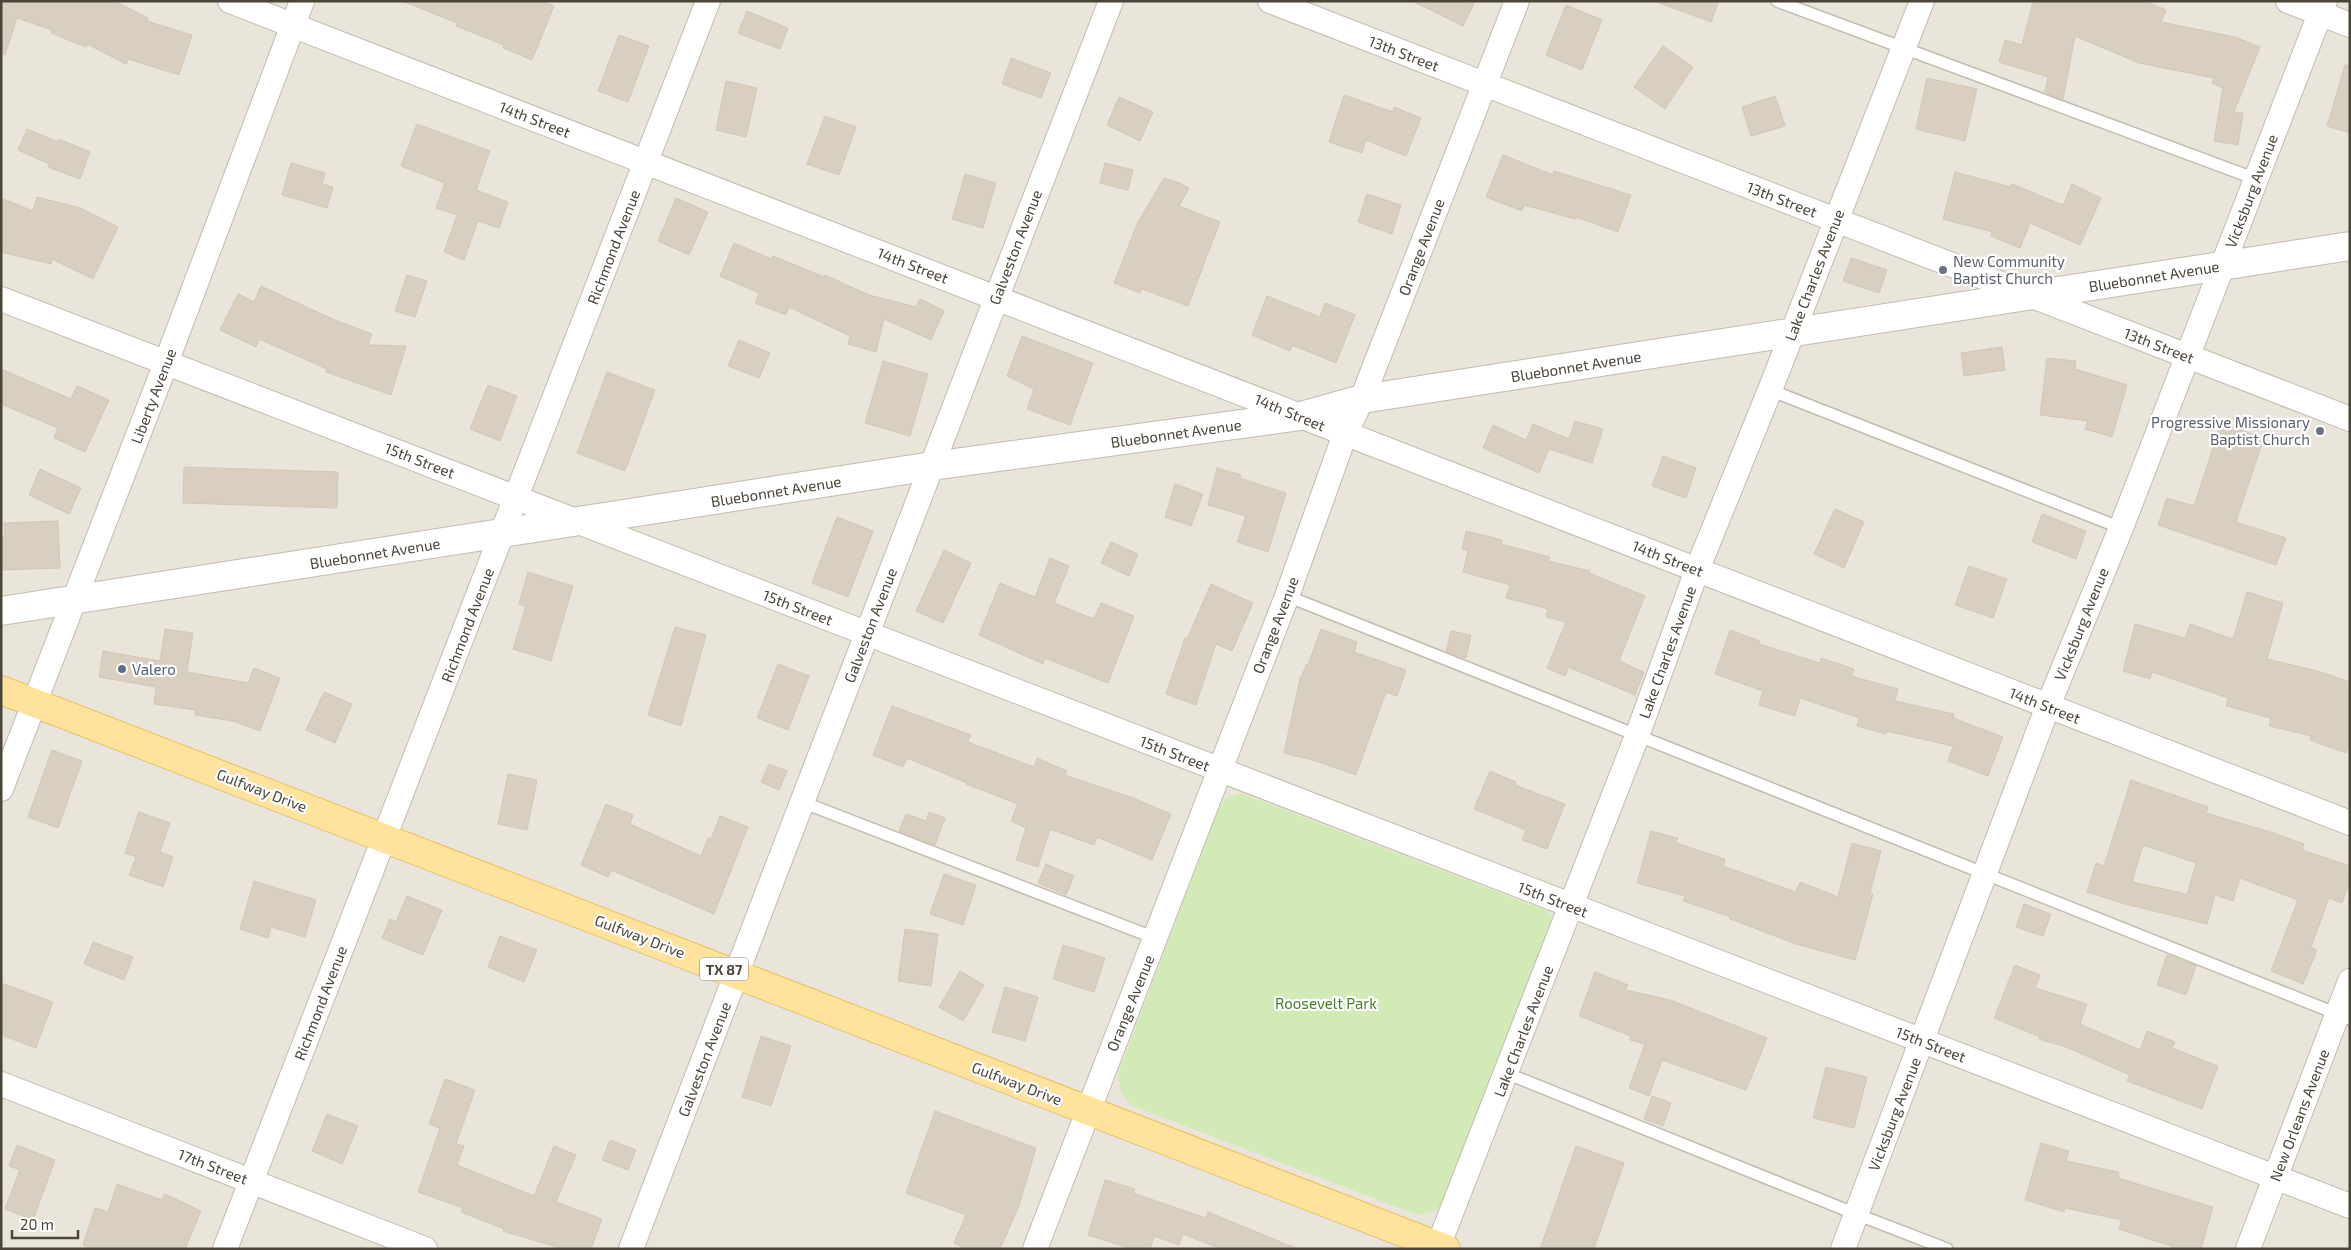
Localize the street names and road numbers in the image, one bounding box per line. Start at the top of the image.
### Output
street label: 13th Street [1366,31,1442,75]
street label: 14th Street [497,97,573,141]
street label: Vicksburg Avenue [2221,132,2281,250]
street label: 13th Street [1744,177,1820,221]
street label: Richmond Avenue [583,187,643,307]
street label: Galveston Avenue [985,187,1045,307]
street label: Orange Avenue [1394,196,1448,298]
street label: Lake Charles Avenue [1781,207,1847,343]
street label: 14th Street [875,243,951,287]
street label: Bluebonnet Avenue [2087,257,2221,295]
street label: 13th Street [2121,323,2197,367]
street label: Liberty Avenue [127,346,179,446]
street label: Bluebonnet Avenue [1509,347,1643,385]
street label: 14th Street [1252,390,1328,434]
street label: Bluebonnet Avenue [1109,415,1243,451]
street label: 15th Street [382,438,458,482]
street label: Bluebonnet Avenue [709,472,843,510]
street label: Bluebonnet Avenue [308,534,442,572]
street label: 14th Street [1630,536,1706,580]
street label: Richmond Avenue [437,565,497,685]
street label: Galveston Avenue [840,565,900,685]
street label: Vicksburg Avenue [2050,565,2112,683]
street label: Orange Avenue [1248,574,1302,676]
street label: Lake Charles Avenue [1635,583,1699,721]
street label: 15th Street [760,585,836,629]
street label: 14th Street [2007,683,2083,727]
street label: 15th Street [1137,731,1213,775]
street label: Gulfway Drive [214,765,310,815]
street label: 15th Street [1515,877,1591,921]
street label: Gulfway Drive [592,911,688,961]
street label: Richmond Avenue [290,943,350,1063]
street label: Orange Avenue [1102,952,1158,1054]
road number: TX 87 [700,958,748,981]
street label: Lake Charles Avenue [1490,963,1556,1099]
street label: Galveston Avenue [674,999,734,1119]
street label: 15th Street [1893,1022,1969,1066]
street label: New Orleans Avenue [2265,1046,2333,1184]
street label: Vicksburg Avenue [1864,1055,1924,1173]
street label: Gulfway Drive [969,1058,1065,1108]
street label: 17th Street [176,1144,251,1188]

